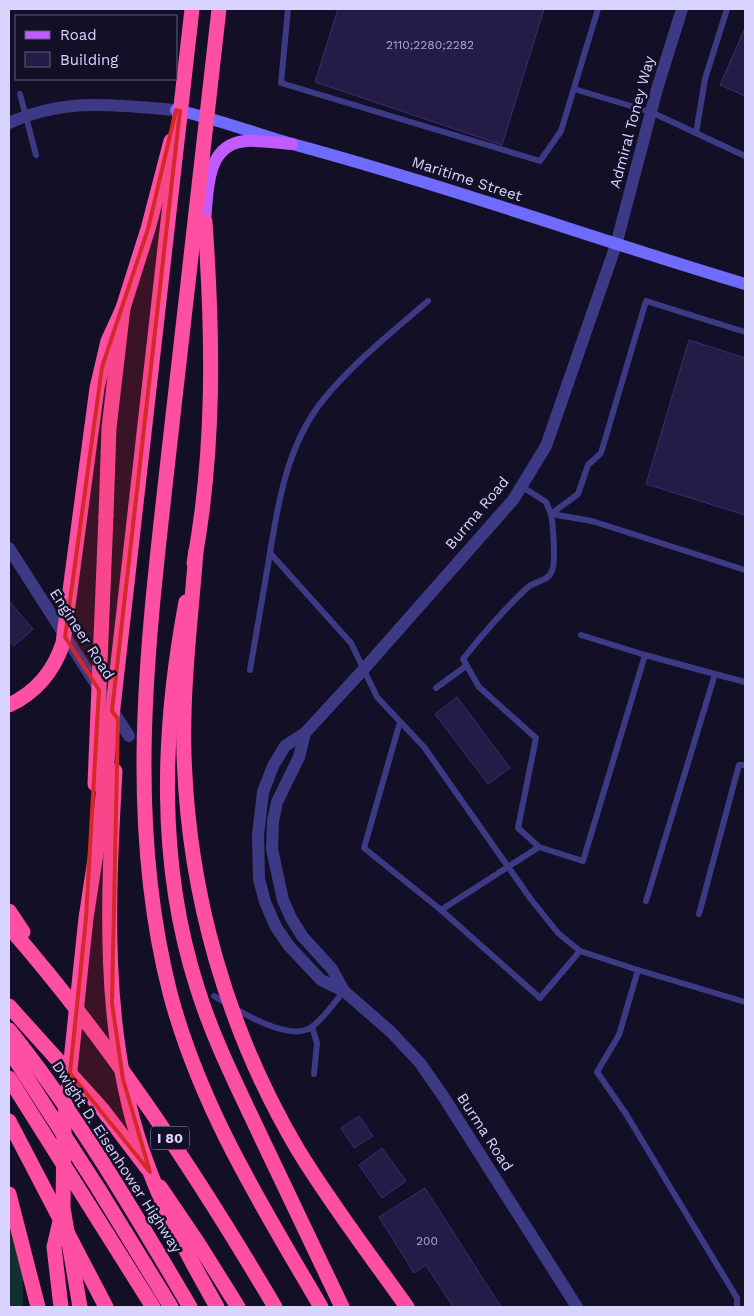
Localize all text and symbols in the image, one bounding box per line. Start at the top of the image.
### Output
legend [15,15,178,80]
text: Road [60,26,97,44]
house number: 2110;2280;2282 [386,38,474,52]
text: Building [60,51,118,69]
street label: Admiral Toney Way [606,54,658,190]
street label: Maritime Street [410,153,525,206]
street label: Burma Road [441,473,513,553]
street label: Engineer Road [46,585,118,683]
street label: Dwight D. Eisenhower Highway [48,1058,186,1256]
street label: Burma Road [453,1090,517,1174]
road number: I 80 [151,1126,189,1150]
house number: 200 [416,1234,438,1248]

